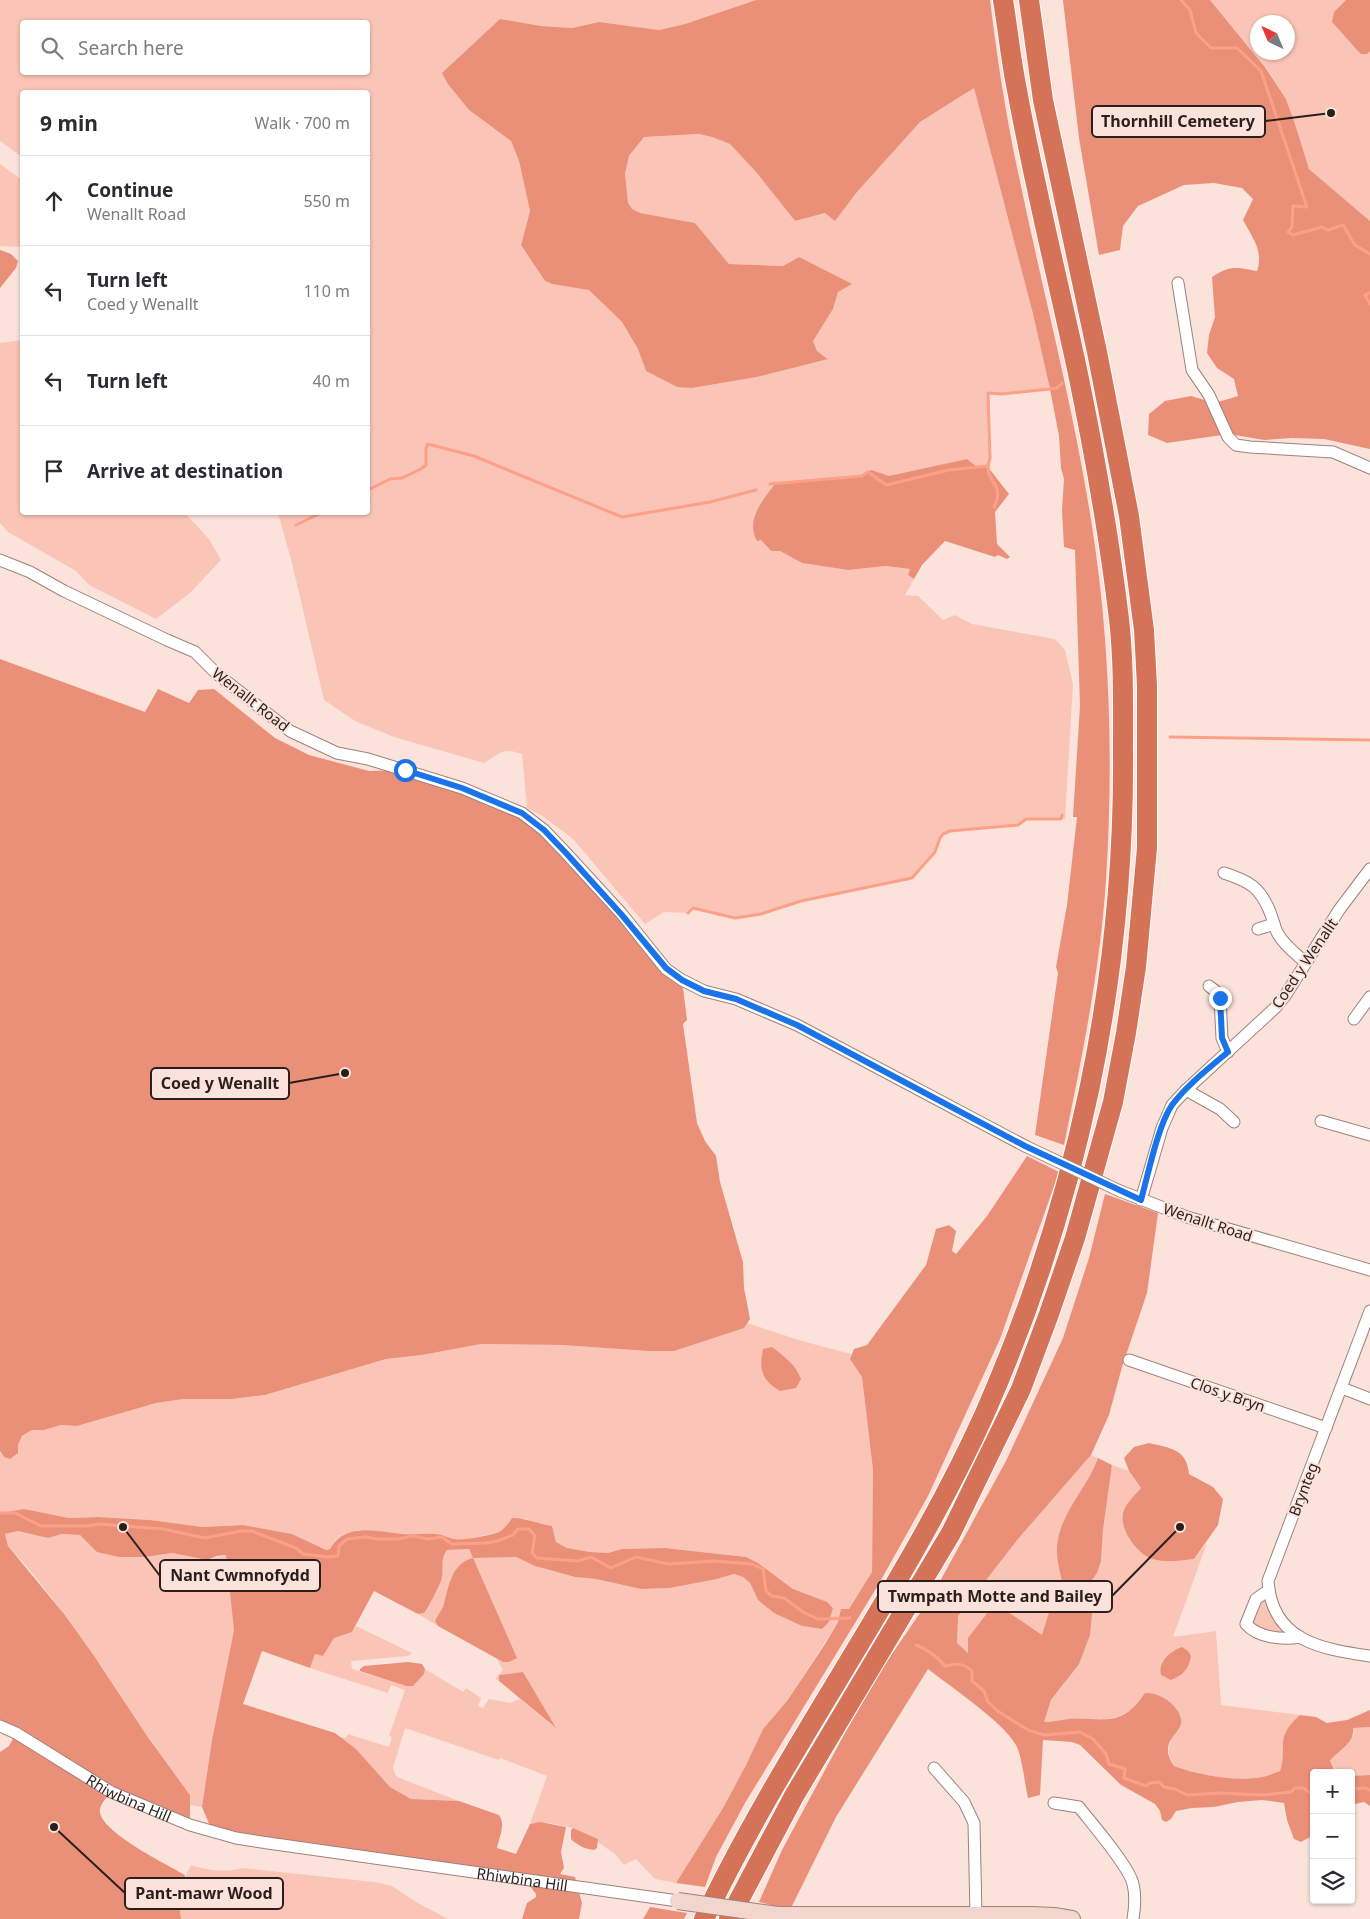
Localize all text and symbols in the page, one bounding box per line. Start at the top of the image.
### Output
north arrow [1250,15,1295,60]
search box [20,20,370,75]
icon: search [38,34,66,62]
text: Search here [78,35,184,61]
callout: Thornhill Cemetery [1092,106,1265,137]
text: 9 min [40,109,98,137]
text: Thornhill Cemetery [1101,110,1256,132]
text: Walk · 700 m [255,112,350,134]
text: Continue [87,177,173,203]
icon: ahead [40,187,68,215]
text: 550 m [303,190,350,212]
text: Wenallt Road [87,203,186,225]
text: Turn left [87,267,168,293]
icon: left [40,277,68,305]
text: 110 m [303,280,350,302]
text: Coed y Wenallt [87,293,199,315]
icon: left [40,367,68,395]
text: Turn left [87,368,168,394]
text: 40 m [313,370,350,392]
icon: arrive [40,457,68,485]
text: Arrive at destination [87,458,283,484]
street label: Wenallt Road [208,663,294,735]
route start [394,759,417,782]
street label: Coed y Wenallt [1266,914,1342,1012]
route end [1209,987,1232,1010]
callout: Coed y Wenallt [151,1068,289,1099]
text: Coed y Wenallt [161,1072,279,1094]
street label: Wenallt Road [1161,1198,1255,1246]
street label: Clos y Bryn [1188,1372,1268,1416]
street label: Brynteg [1284,1459,1322,1519]
callout: Nant Cwmnofydd [160,1560,320,1591]
text: Nant Cwmnofydd [170,1564,310,1586]
callout: Twmpath Motte and Bailey [878,1581,1112,1612]
text: Twmpath Motte and Bailey [888,1585,1103,1607]
street label: Rhiwbina Hill [83,1769,174,1826]
map controls [1310,1769,1355,1904]
button: + [1310,1769,1355,1814]
button: − [1310,1814,1355,1859]
button: layers [1310,1859,1355,1904]
street label: Rhiwbina Hill [476,1863,569,1895]
callout: Pant-mawr Wood [125,1878,283,1909]
text: Pant-mawr Wood [135,1882,273,1904]

